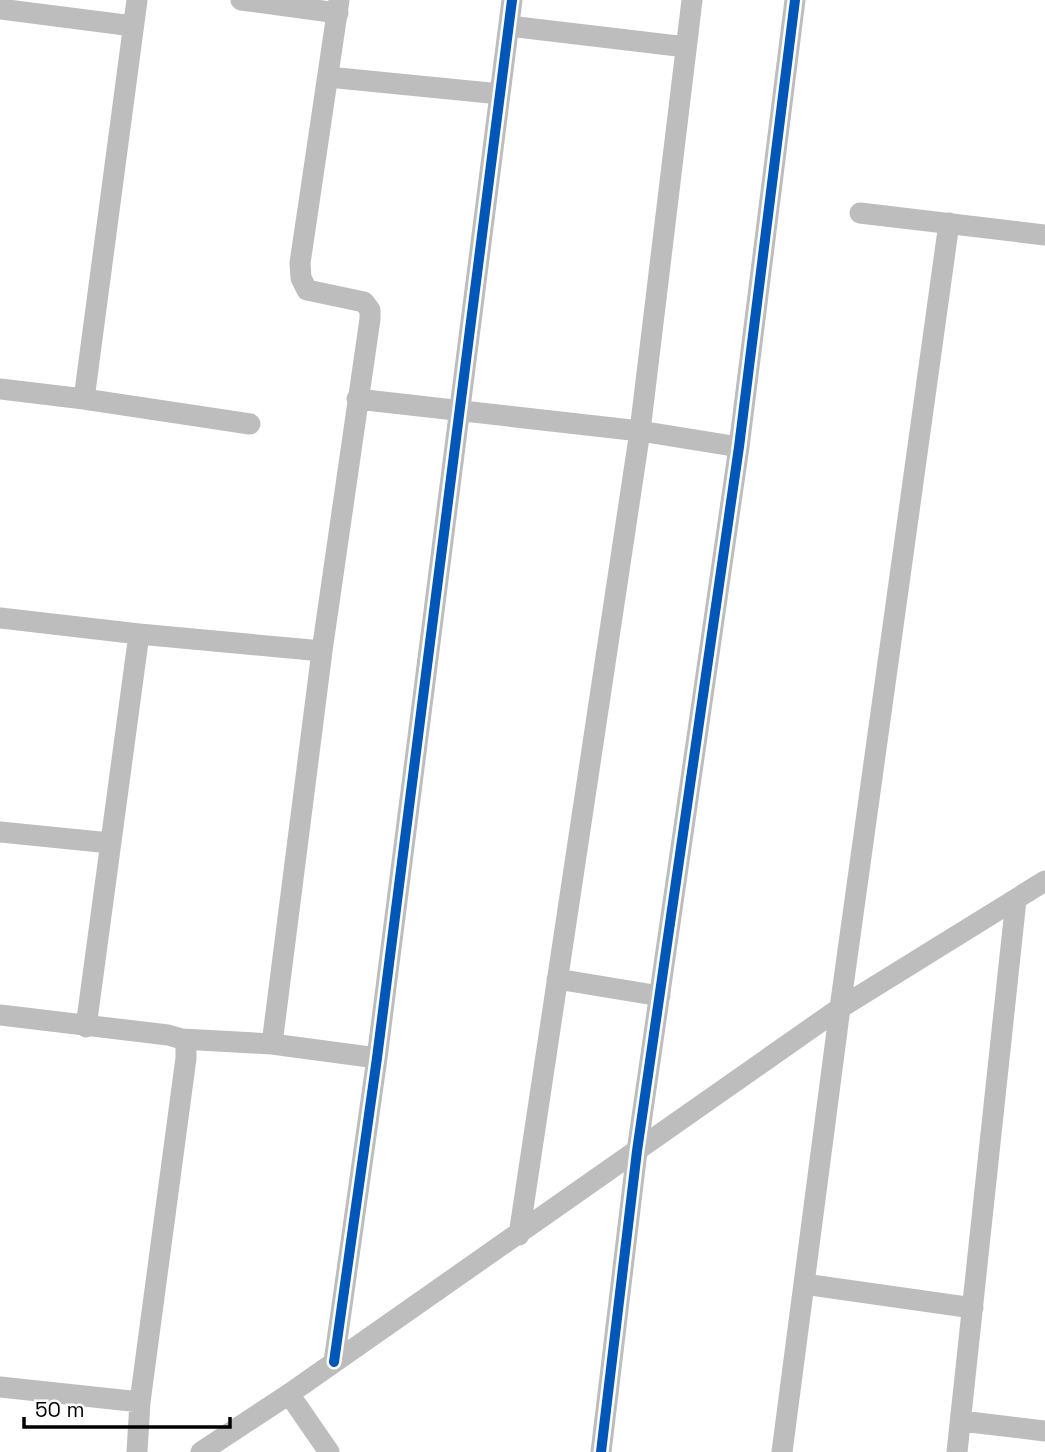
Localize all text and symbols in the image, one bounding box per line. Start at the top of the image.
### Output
scale bar [24,1386,231,1430]
text: 50 m [35,1396,85,1423]

